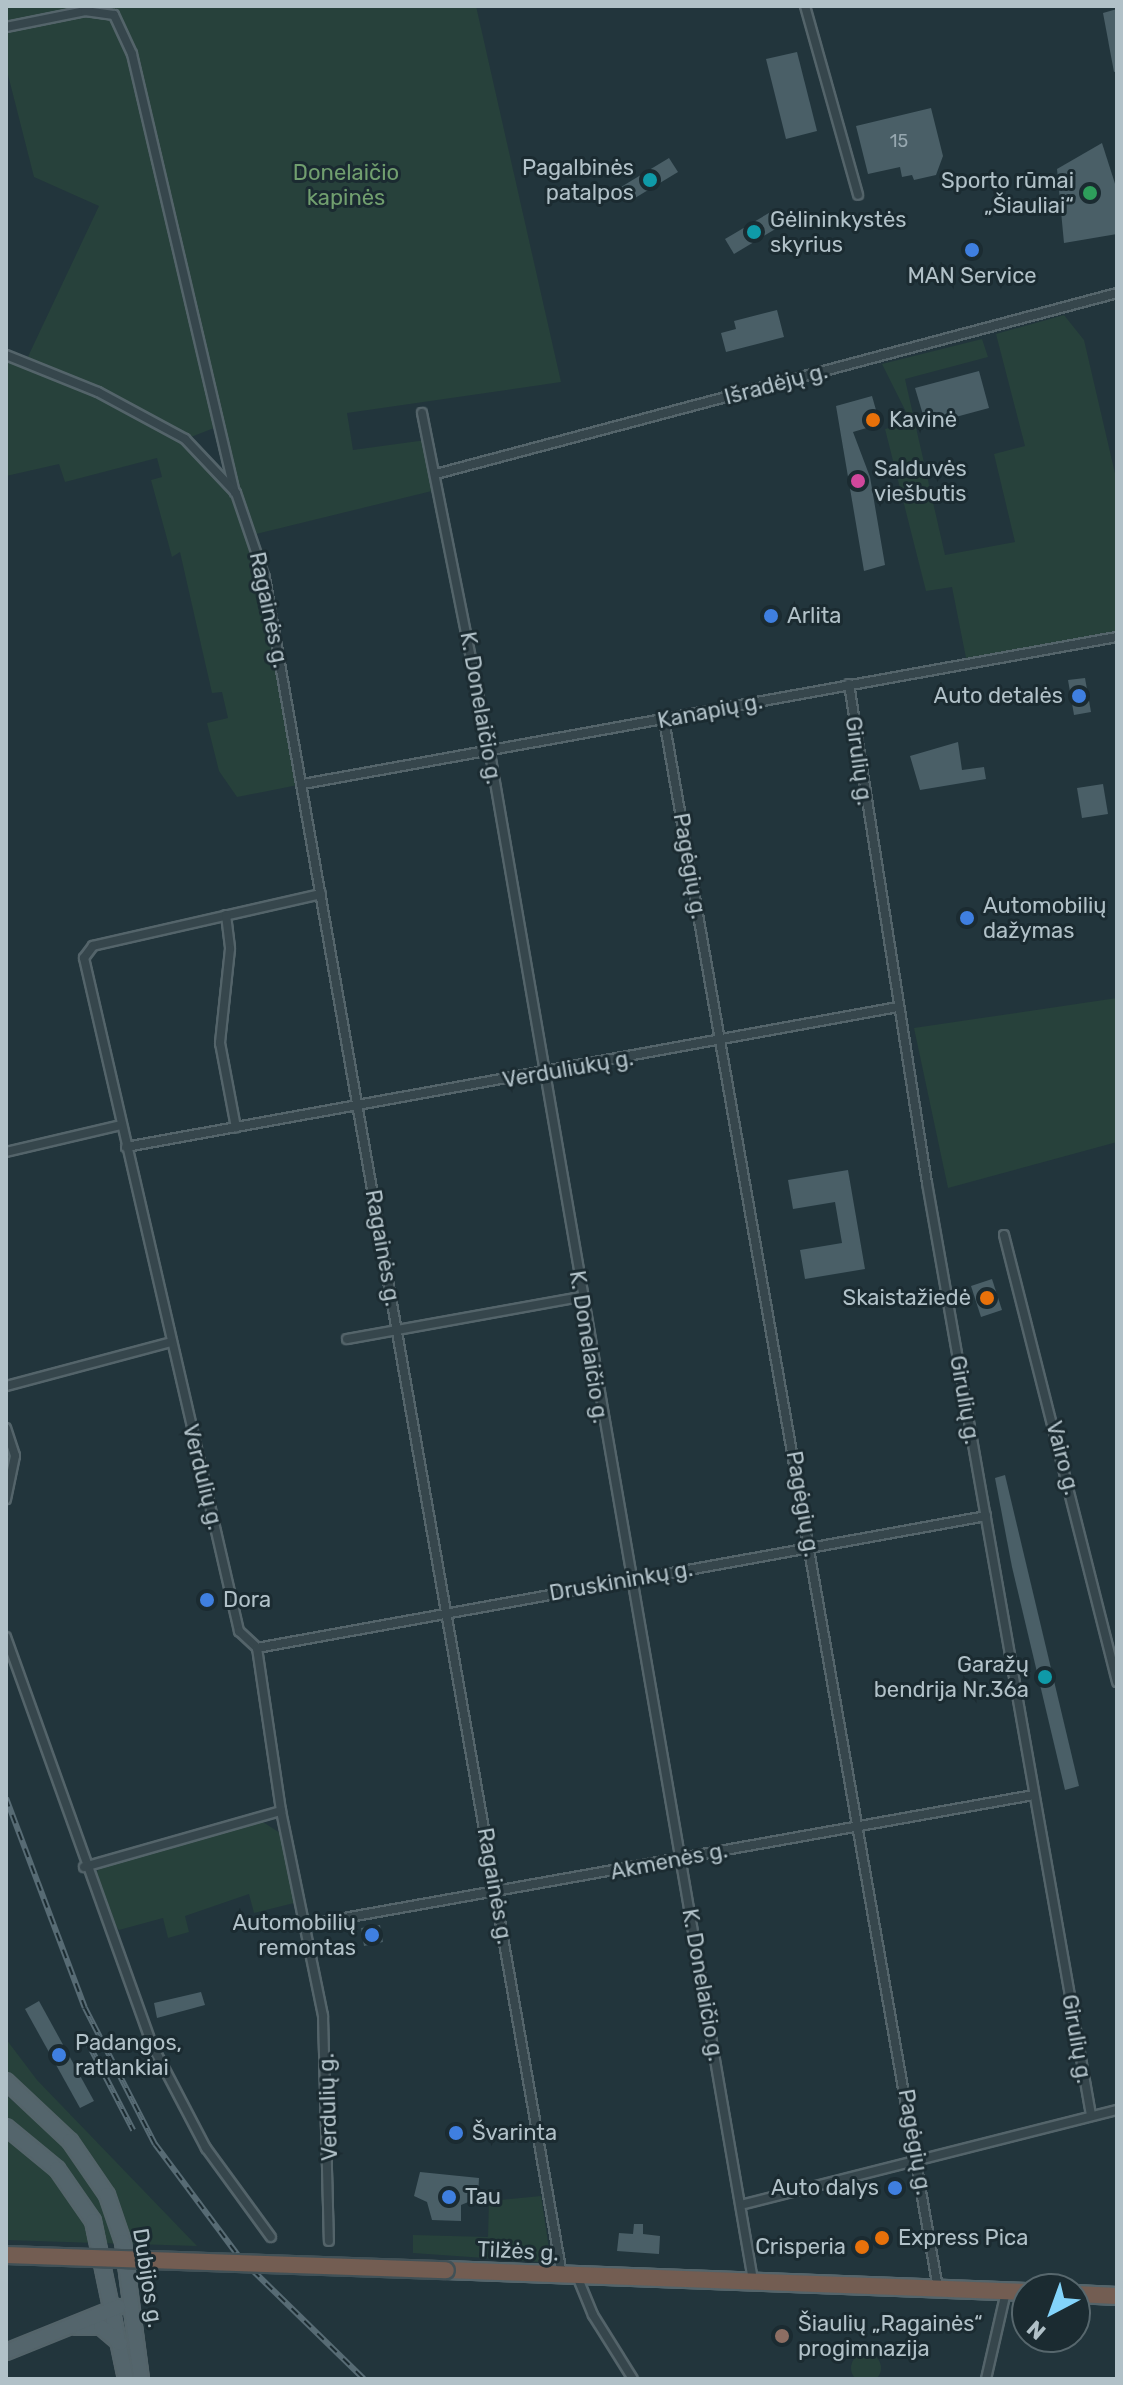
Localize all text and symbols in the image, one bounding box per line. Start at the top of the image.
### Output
house number: 15 [890,130,908,152]
place label: Pagalbinės patalpos [522,154,634,206]
park label: Donelaičio kapinės [293,159,399,210]
place label: Sporto rūmai „Šiauliai“ [941,167,1074,218]
marker: Pagalbinės patalpos [641,171,659,189]
marker: Sporto rūmai „Šiauliai“ [1081,184,1099,202]
place label: Gėlininkystės skyrius [770,206,906,258]
marker: Gėlininkystės skyrius [745,223,763,241]
marker: MAN Service [963,241,981,259]
place label: MAN Service [907,263,1037,289]
street label: Išradėjų g. [721,358,831,410]
place label: Kavinė [889,407,957,433]
marker: Kavinė [864,411,882,429]
place label: Salduvės viešbutis [874,455,967,506]
marker: Salduvės viešbutis [849,472,867,490]
street label: Ragainės g. [244,549,294,671]
place label: Arlita [787,603,842,629]
marker: Arlita [762,607,780,625]
street label: K. Donelaičio g. [455,630,507,786]
place label: Auto detalės [934,683,1063,709]
marker: Auto detalės [1070,687,1088,705]
street label: Kanapių g. [655,688,765,734]
street label: Girulių g. [840,715,878,807]
street label: Pagėgių g. [668,811,712,921]
place label: Automobilių dažymas [983,892,1107,944]
marker: Automobilių dažymas [958,909,976,927]
street label: Verduliukų g. [500,1044,636,1094]
street label: Ragainės g. [360,1188,406,1308]
street label: K. Donelaičio g. [564,1269,614,1425]
place label: Skaistažiedė [843,1285,971,1311]
marker: Skaistažiedė [978,1289,996,1307]
street label: Girulių g. [944,1353,986,1447]
street label: Vairo g. [1040,1418,1086,1498]
street label: Verdulių g. [177,1421,229,1533]
street label: Pagėgių g. [781,1449,825,1559]
street label: Druskininkų g. [547,1555,695,1607]
place label: Dora [223,1587,271,1613]
marker: Dora [198,1591,216,1609]
place label: Garažų bendrija Nr.36a [874,1651,1029,1702]
marker: Garažų bendrija Nr.36a [1036,1668,1054,1686]
street label: Ragainės g. [472,1826,518,1946]
street label: Akmenės g. [608,1837,730,1885]
street label: K. Donelaičio g. [677,1907,729,2063]
place label: Automobilių remontas [232,1909,356,1960]
marker: Automobilių remontas [363,1926,381,1944]
street label: Girulių g. [1056,1992,1098,2086]
place label: Padangos, ratlankiai [75,2029,182,2080]
marker: Padangos, ratlankiai [50,2046,68,2064]
street label: Verdulių g. [313,2053,343,2161]
street label: Pagėgių g. [893,2087,937,2197]
place label: Švarinta [472,2120,557,2146]
marker: Švarinta [447,2124,465,2142]
place label: Auto dalys [771,2175,879,2201]
marker: Auto dalys [886,2179,904,2197]
place label: Tau [465,2184,501,2210]
marker: Tau [440,2188,458,2206]
place label: Express Pica [898,2225,1028,2251]
street label: Dubijos g. [127,2226,169,2330]
marker: Express Pica [873,2229,891,2247]
place label: Crisperia [755,2234,846,2260]
street label: Tilžės g. [476,2236,560,2266]
marker: Crisperia [853,2238,871,2256]
north arrow [1011,2273,1091,2353]
place label: Šiaulių „Ragainės“ progimnazija [798,2310,983,2362]
text: N [1021,2315,1051,2345]
marker: Šiaulių „Ragainės“ progimnazija [773,2327,791,2345]

